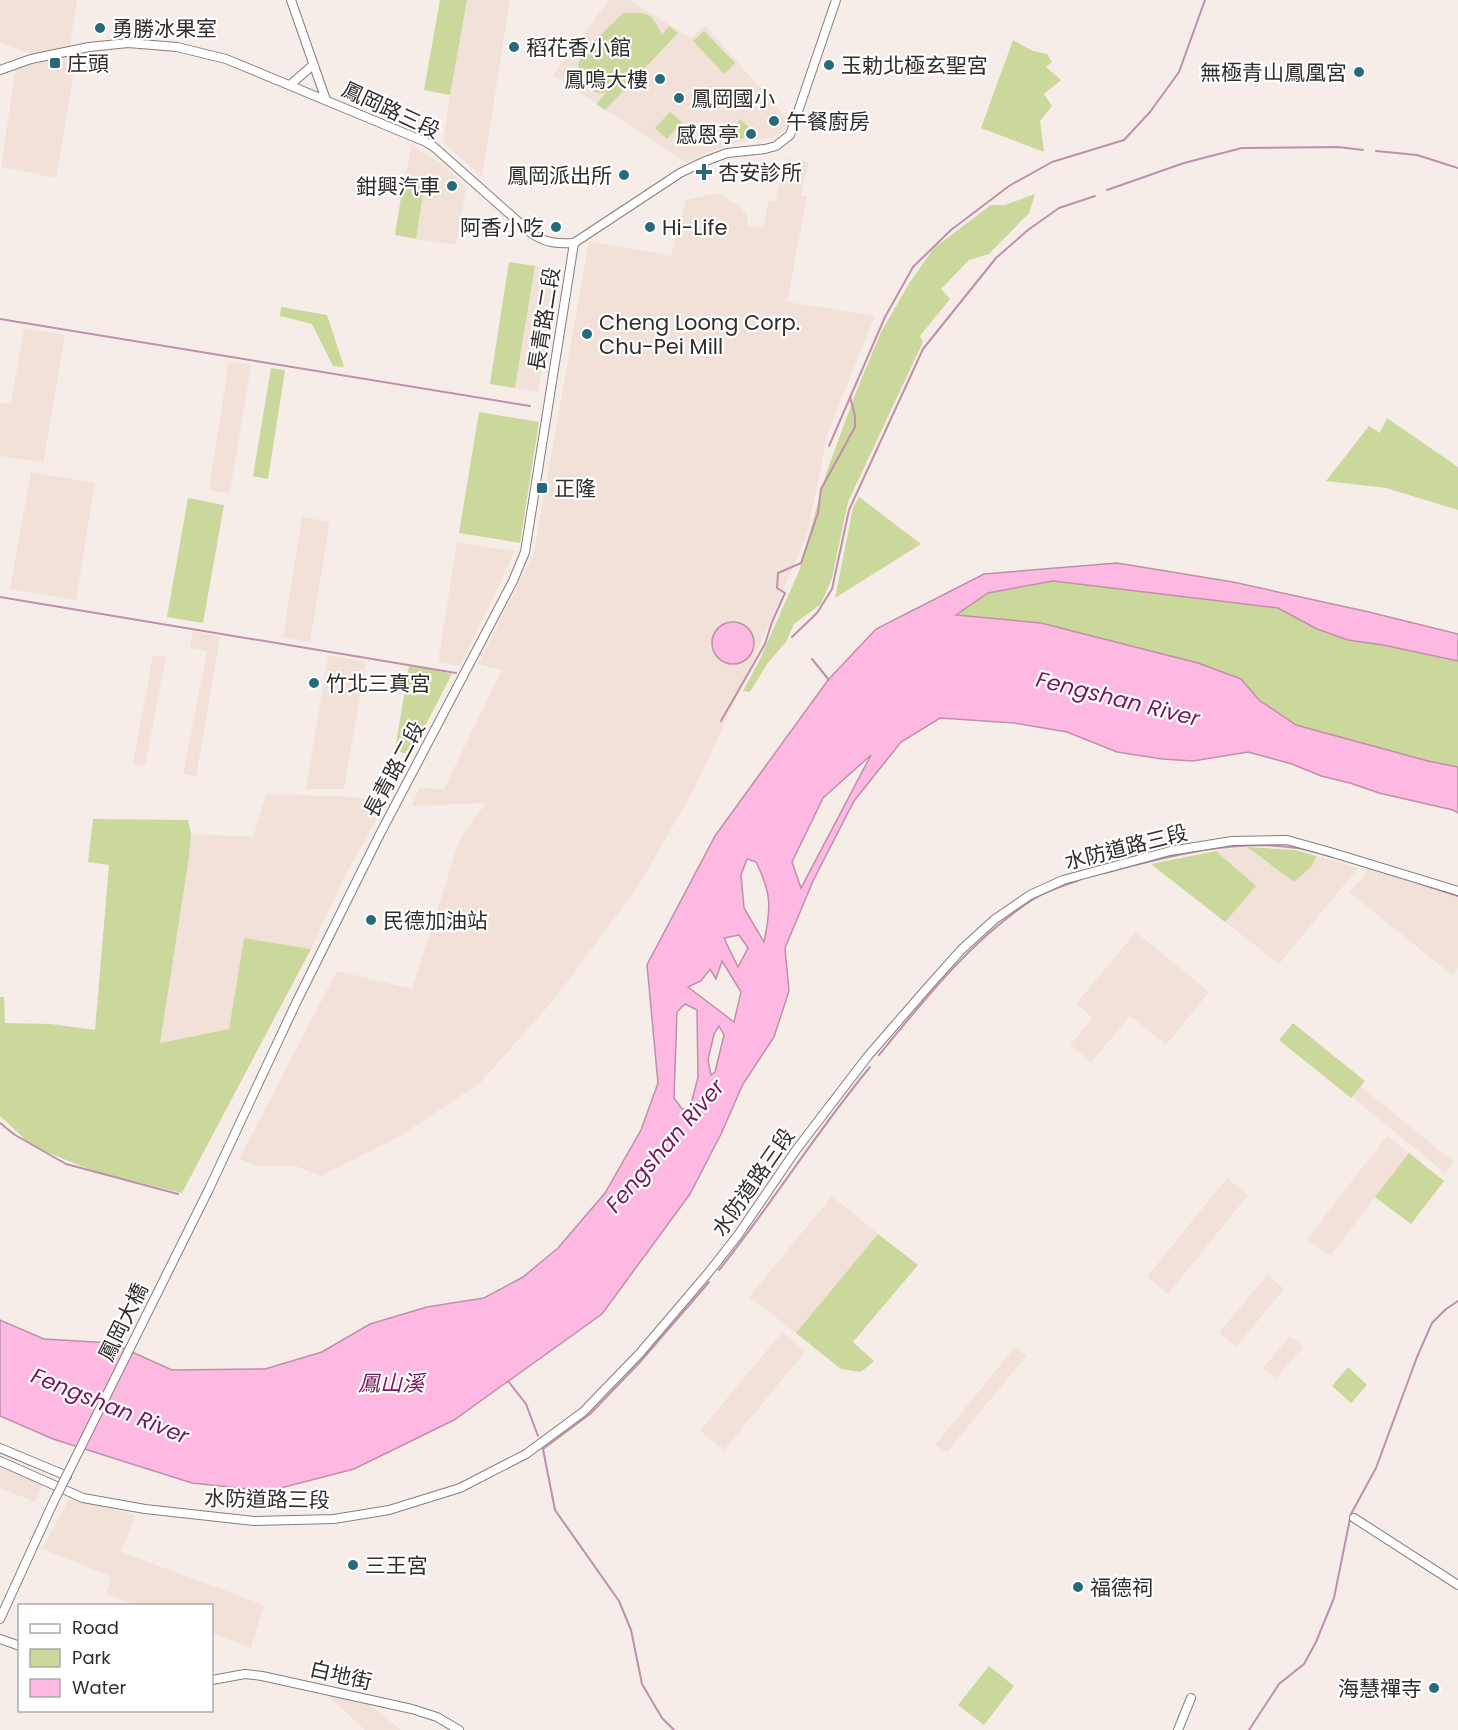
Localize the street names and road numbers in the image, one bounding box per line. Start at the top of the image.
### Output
street label: 鳳岡路三段 [337,75,445,145]
street label: 長青路二段 [521,265,567,373]
street label: 長青路二段 [357,716,431,822]
street label: 水防道路三段 [1061,818,1191,876]
street label: 水防道路三段 [705,1122,801,1242]
street label: 鳳岡大橋 [92,1278,154,1366]
street label: 水防道路三段 [204,1483,330,1515]
street label: 白地街 [307,1654,375,1696]

